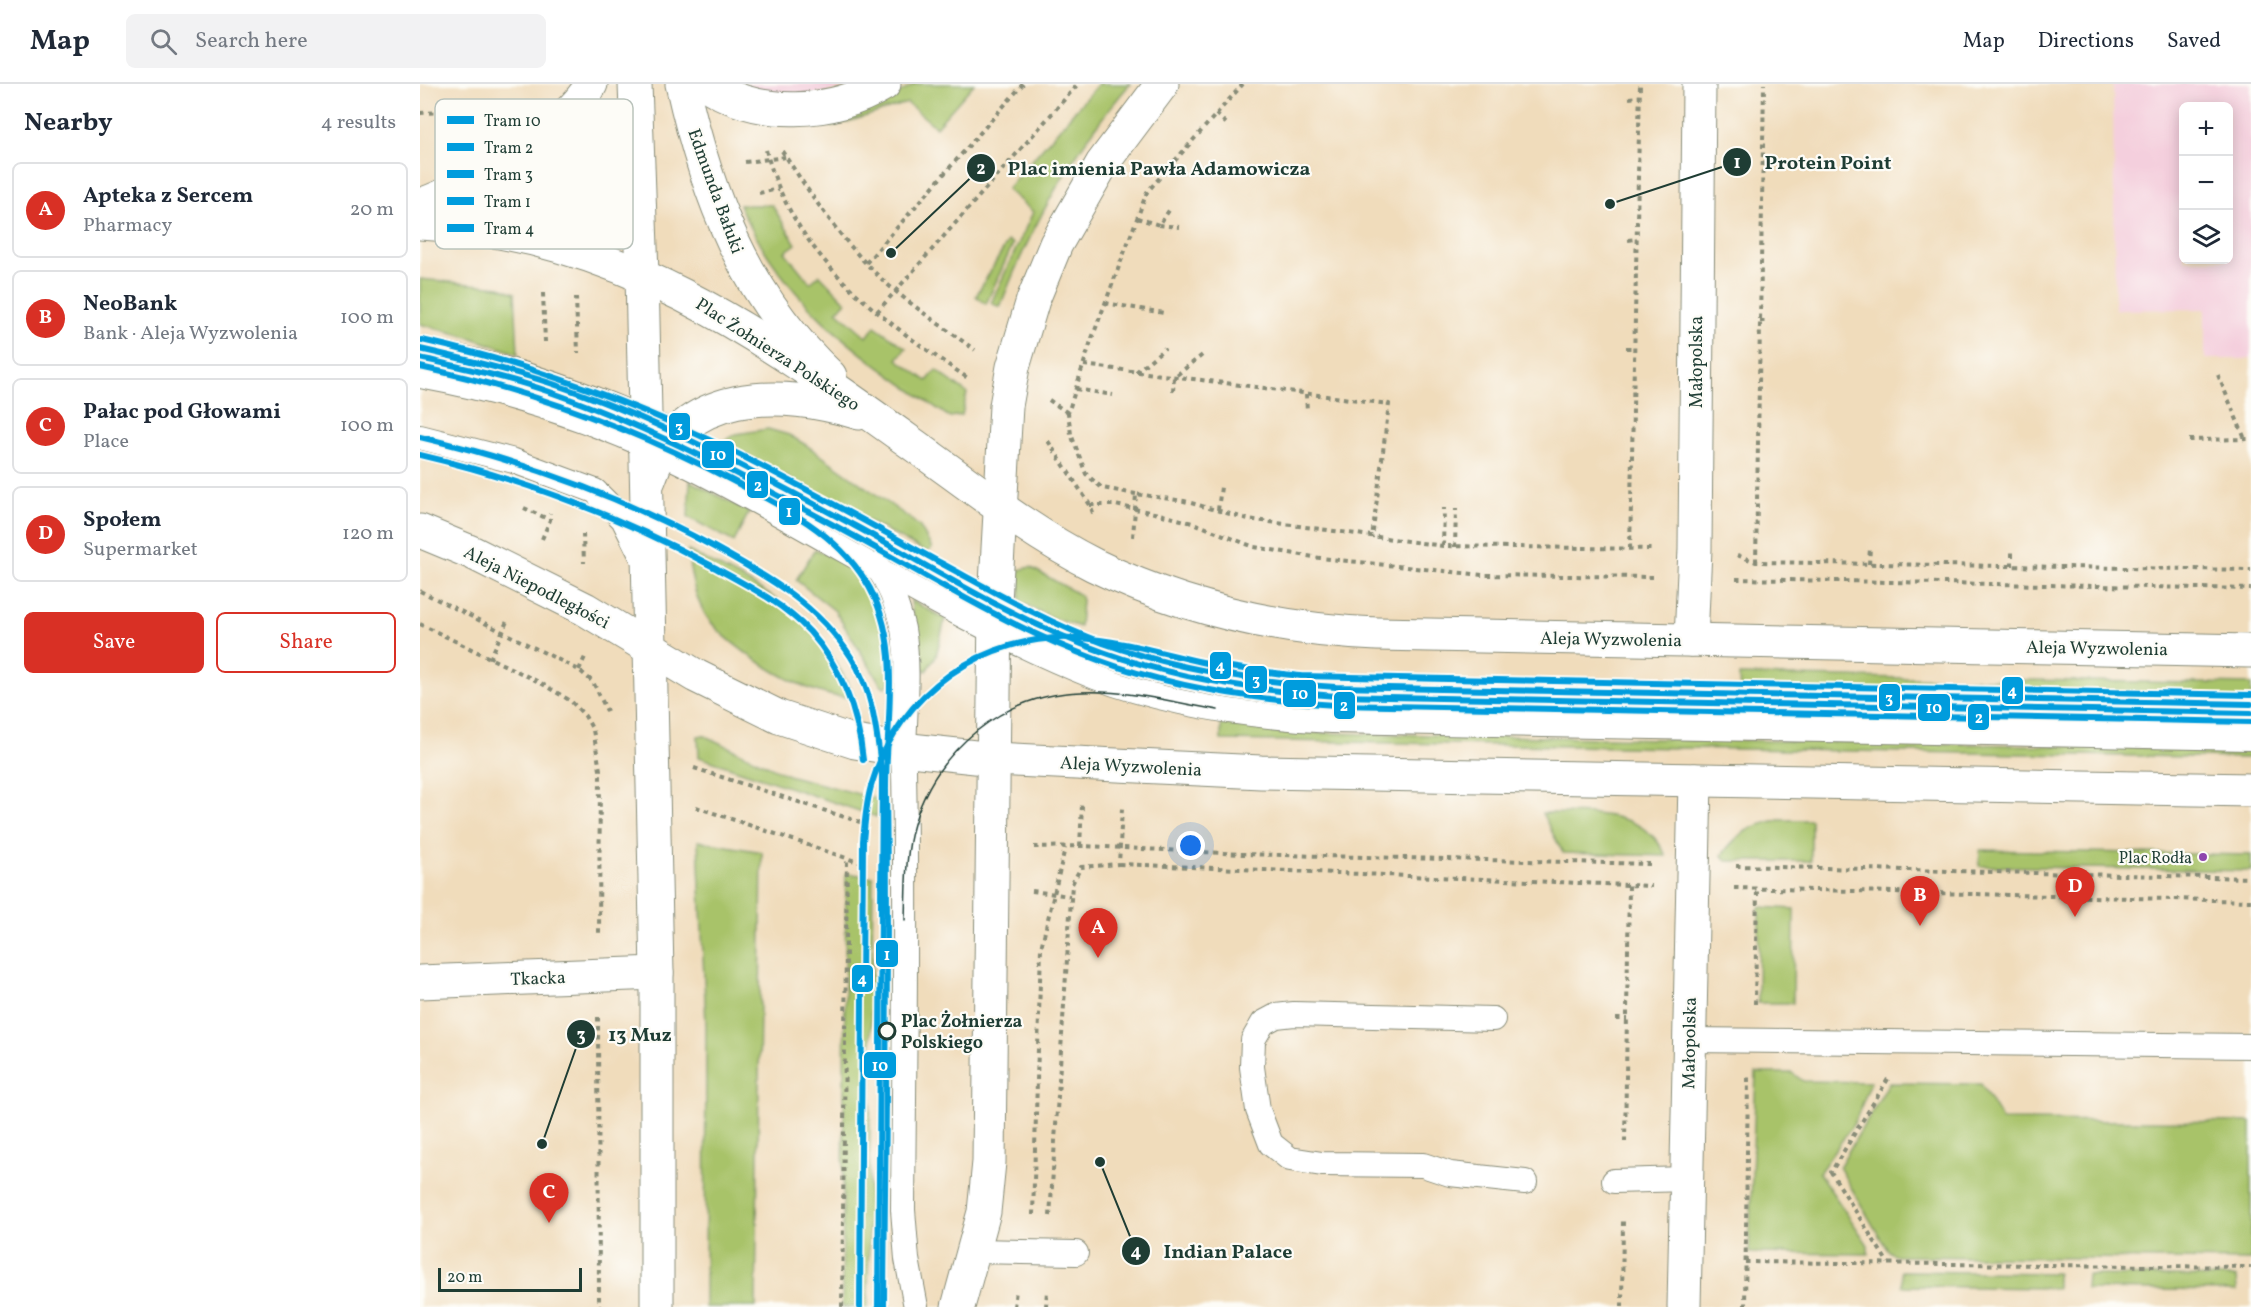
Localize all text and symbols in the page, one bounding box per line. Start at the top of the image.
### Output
search box [126,14,546,68]
text: Map [30,22,90,61]
icon: search [147,25,180,58]
text: Search here [195,26,308,57]
text: Map [1963,27,2005,56]
text: Directions [2038,27,2134,56]
text: Saved [2167,27,2221,56]
legend [435,99,633,249]
map controls [2179,102,2233,264]
button: + [2179,102,2233,156]
text: Nearby [24,105,113,141]
text: 4 results [321,109,396,137]
text: Tram 10 [484,111,541,133]
street label: Edmunda Bałuki [680,125,749,258]
text: Tram 2 [484,138,533,160]
callout: Protein Point [1722,143,1903,181]
callout: Plac imienia Pawła Adamowicza [966,149,1322,187]
text: Protein Point [1765,150,1892,178]
text: 1 [1733,151,1741,176]
text: Plac imienia Pawła Adamowicza [1008,156,1310,184]
button: − [2179,156,2233,210]
text: 2 [976,157,986,182]
text: Tram 3 [484,165,533,187]
text: Apteka z Sercem [83,181,253,212]
text: Tram 1 [484,192,531,214]
text: A [38,196,53,224]
text: 20 m [350,196,394,224]
button: layers [2179,210,2233,264]
text: Pharmacy [83,212,172,240]
text: Tram 4 [484,219,534,241]
text: NeoBank [83,289,177,320]
street label: Plac Żołnierza Polskiego [690,293,864,418]
text: B [39,304,52,332]
text: 100 m [340,304,394,332]
street label: Małopolska [1685,316,1710,408]
text: Bank · Aleja Wyzwolenia [83,320,298,348]
text: Pałac pod Głowami [83,397,281,428]
text: C [39,412,52,440]
text: 100 m [340,412,394,440]
line badge: 3 [668,412,691,441]
text: 3 [675,417,683,439]
text: Place [83,428,129,456]
line badge: 10 [701,440,735,469]
text: 10 [710,445,726,467]
line badge: 2 [746,470,769,499]
text: 2 [754,476,762,498]
line badge: 1 [778,497,801,526]
text: 1 [786,502,792,524]
text: Społem [83,505,162,536]
text: D [38,520,53,548]
text: 120 m [342,520,394,548]
text: Supermarket [83,536,198,564]
street label: Aleja Niepodległości [459,541,614,636]
button: Save [24,612,204,673]
button: Share [216,612,396,673]
street label: Aleja Wyzwolenia [1540,627,1682,654]
street label: Aleja Wyzwolenia [2026,636,2168,663]
line badge: 4 [1209,651,1232,680]
text: 4 [1215,656,1225,678]
line badge: 3 [1244,665,1268,694]
text: 3 [1252,670,1260,692]
line badge: 4 [2001,676,2024,705]
line badge: 10 [1282,679,1317,708]
text: 4 [2007,681,2017,703]
line badge: 3 [1878,683,1901,712]
text: 10 [1292,684,1308,706]
text: 3 [1885,688,1893,710]
line badge: 2 [1333,691,1356,720]
line badge: 10 [1917,693,1951,722]
text: 2 [1340,696,1348,718]
text: 10 [1926,698,1942,720]
line badge: 2 [1967,703,1990,731]
text: 2 [1975,708,1983,730]
street label: Aleja Wyzwolenia [1059,751,1203,784]
your location [1176,831,1205,860]
place label: Plac Rodła [2119,848,2192,870]
marker: Plac Rodła [2197,851,2209,863]
pin: D [2056,868,2094,917]
pin: B [1900,876,1940,926]
pin: A [1078,908,1118,958]
line badge: 1 [875,939,899,968]
text: 1 [884,945,890,967]
line badge: 4 [851,964,874,993]
street label: Tkacka [510,966,566,993]
text: 4 [857,969,867,991]
street label: Małopolska [1677,997,1704,1089]
place label: Plac Żołnierza Polskiego [901,1010,1023,1056]
callout: 13 Muz [566,1015,683,1053]
text: 13 Muz [608,1022,672,1050]
marker: Plac Żołnierza Polskiego [878,1022,896,1040]
text: 3 [576,1024,586,1049]
line badge: 10 [863,1051,897,1079]
text: 10 [872,1056,888,1078]
pin: C [530,1174,568,1223]
callout: Indian Palace [1121,1232,1304,1270]
text: Indian Palace [1164,1239,1292,1267]
text: 4 [1131,1240,1142,1265]
scale bar [438,1265,582,1292]
text: 20 m [447,1267,482,1289]

